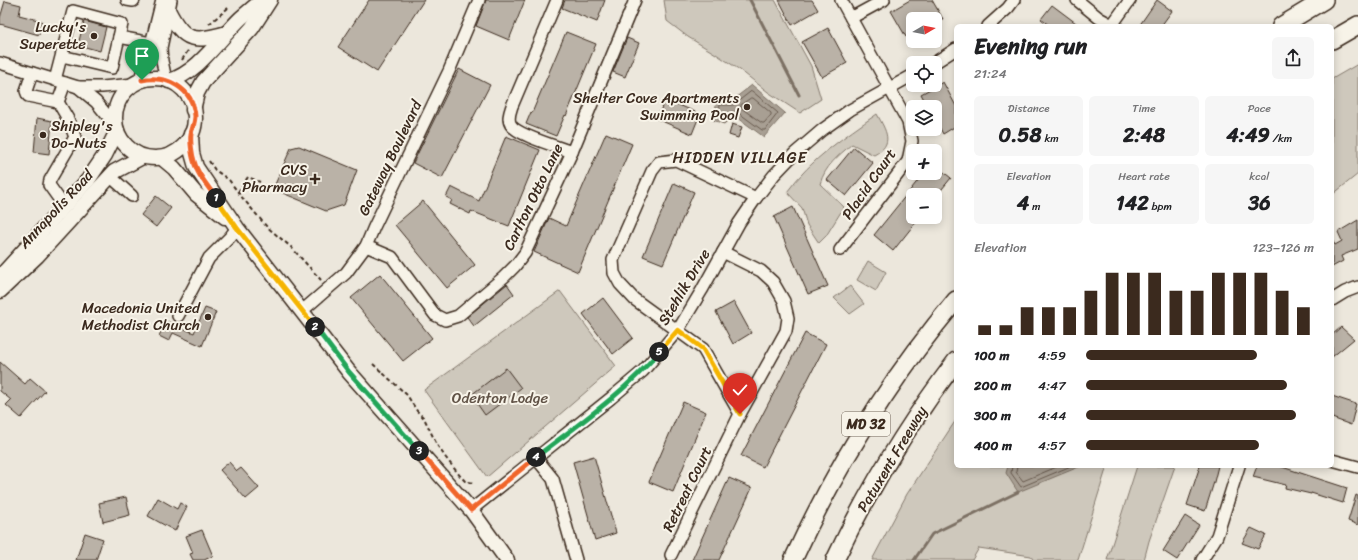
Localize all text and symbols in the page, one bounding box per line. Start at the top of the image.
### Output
north arrow [906,12,942,48]
map controls [906,12,942,224]
place label: Lucky's Superette [19,14,86,57]
text: Evening run [974,27,1087,66]
marker: Lucky's Superette [89,31,99,41]
button: share [1272,37,1314,79]
pin [125,39,159,80]
icon: arrive [131,45,153,67]
button: locate [906,56,942,92]
text: 21:24 [974,62,1007,85]
place label: Shelter Cove Apartments Swimming Pool [573,85,740,128]
street label: Gateway Boulevard [351,95,430,220]
text: Distance [1008,99,1050,118]
text: Time [1132,99,1156,118]
text: Pace [1248,99,1271,118]
button: layers [906,100,942,136]
marker: Shelter Cove Apartments Swimming Pool [742,102,752,112]
place label: Shipley's Do-Nuts [51,113,113,156]
text: 0.58 [999,118,1042,153]
text: 2:48 [1123,118,1165,153]
text: 4:49 [1226,118,1270,153]
text: km [1042,129,1059,148]
text: /km [1270,129,1292,148]
marker: Shipley's Do-Nuts [38,130,48,140]
street label: Carlton Otto Lane [496,139,570,255]
district label: HIDDEN VILLAGE [673,143,808,172]
street label: Placid Court [835,143,903,225]
button: + [906,144,942,180]
place label: CVS Pharmacy [242,157,307,200]
street label: Annapolis Road [12,163,101,255]
text: Elevation [1006,167,1051,186]
text: Heart rate [1118,167,1170,186]
text: kcal [1249,167,1269,186]
marker: CVS Pharmacy [310,174,320,184]
text: 4 [1017,186,1029,221]
text: 142 [1116,186,1149,221]
text: 36 [1248,186,1271,221]
pin: 1 [206,188,226,208]
text: 1 [214,188,218,207]
button: − [906,188,942,224]
text: m [1029,197,1041,216]
text: bpm [1149,197,1172,216]
text: Elevation [974,236,1027,259]
text: 123–126 m [1253,236,1314,259]
street label: Stehlik Drive [651,243,717,330]
place label: Macedonia United Methodist Church [82,295,201,338]
marker: Macedonia United Methodist Church [203,312,213,322]
pin: 2 [305,317,325,337]
text: 2 [312,317,318,336]
pin: 5 [649,342,669,362]
text: 5 [656,342,662,361]
text: 100 m [974,344,1009,367]
text: 4:59 [1038,344,1066,367]
pin [723,373,757,414]
text: 200 m [974,374,1011,397]
text: 4:47 [1038,374,1066,397]
icon: check [729,379,751,401]
park label: Odenton Lodge [452,385,549,411]
street label: Patuxent Freeway [850,401,934,517]
text: 300 m [974,404,1011,427]
text: 4:44 [1038,404,1066,427]
road number: MD 32 [842,412,890,436]
text: 400 m [974,434,1012,457]
text: 4:57 [1038,434,1065,457]
pin: 3 [409,441,429,461]
text: 3 [416,441,422,460]
street label: Retreat Court [655,441,719,536]
pin: 4 [526,447,546,467]
text: 4 [533,447,539,466]

